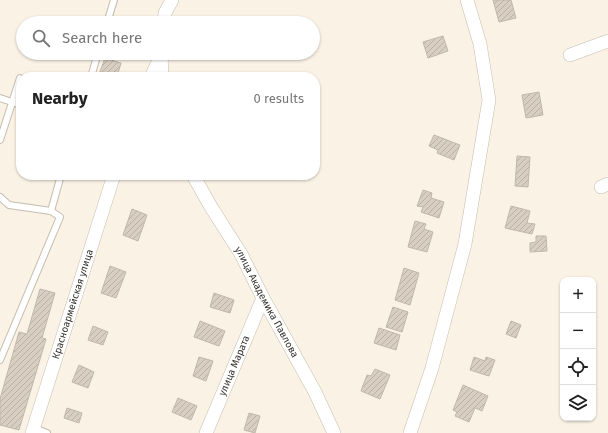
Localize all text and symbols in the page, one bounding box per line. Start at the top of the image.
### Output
search box [16,16,320,60]
icon: search [30,27,52,49]
text: Search here [62,29,142,47]
text: Nearby [32,88,87,109]
text: 0 results [253,91,304,106]
street label: улица Академика Павлова [232,244,301,360]
street label: Красноармейская улица [50,248,96,361]
map controls [560,277,596,421]
button: + [560,277,596,313]
button: − [560,313,596,349]
street label: улица Марата [216,334,252,398]
button: locate [560,349,596,385]
button: layers [560,385,596,421]

